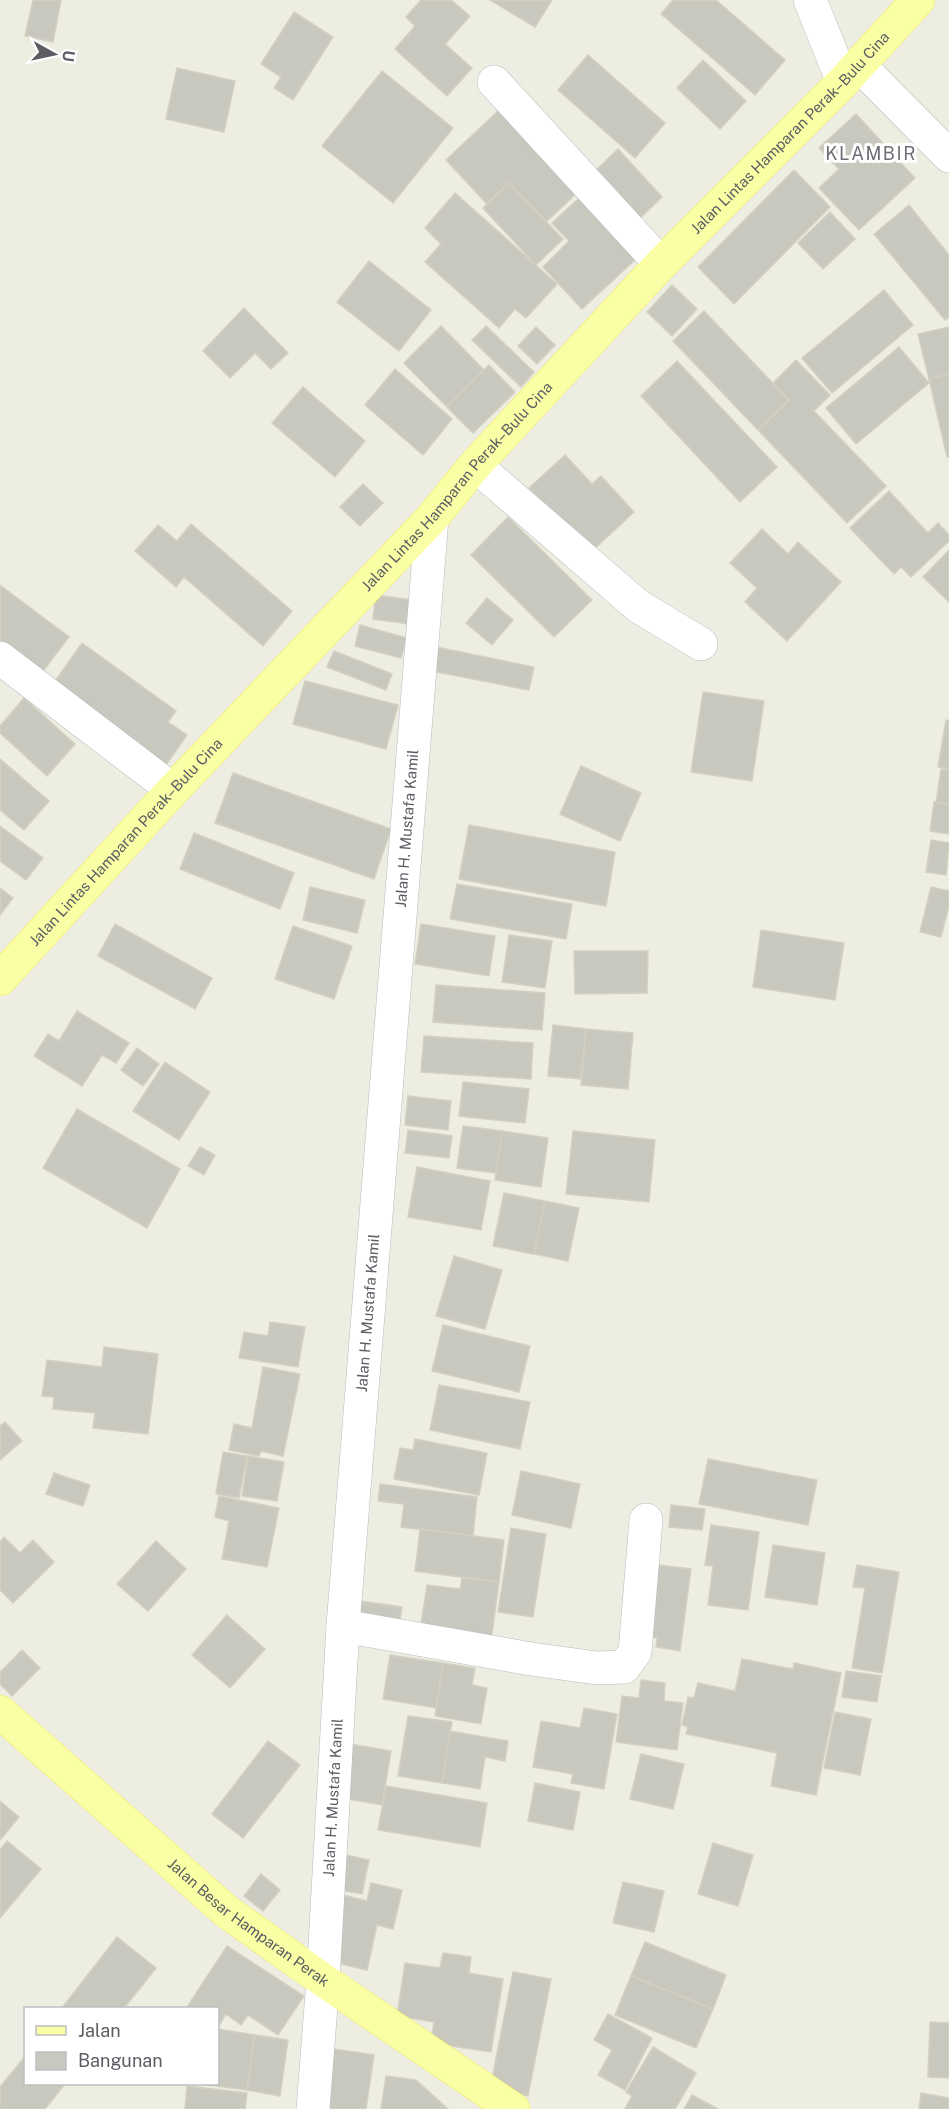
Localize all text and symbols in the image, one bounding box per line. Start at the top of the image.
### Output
north arrow [24,24,84,84]
street label: Jalan Lintas Hamparan Perak–Bulu Cina [687,28,893,237]
text: U [58,49,79,63]
district label: KLAMBIR [825,143,917,164]
street label: Jalan Lintas Hamparan Perak–Bulu Cina [358,378,556,594]
street label: Jalan Lintas Hamparan Perak–Bulu Cina [26,735,226,949]
street label: Jalan H. Mustafa Kamil [392,749,421,908]
street label: Jalan H. Mustafa Kamil [353,1233,382,1393]
street label: Jalan H. Mustafa Kamil [320,1718,346,1877]
street label: Jalan Besar Hamparan Perak [164,1855,333,1990]
legend [24,2007,219,2085]
text: Jalan [78,2020,121,2041]
text: Bangunan [78,2050,163,2071]

